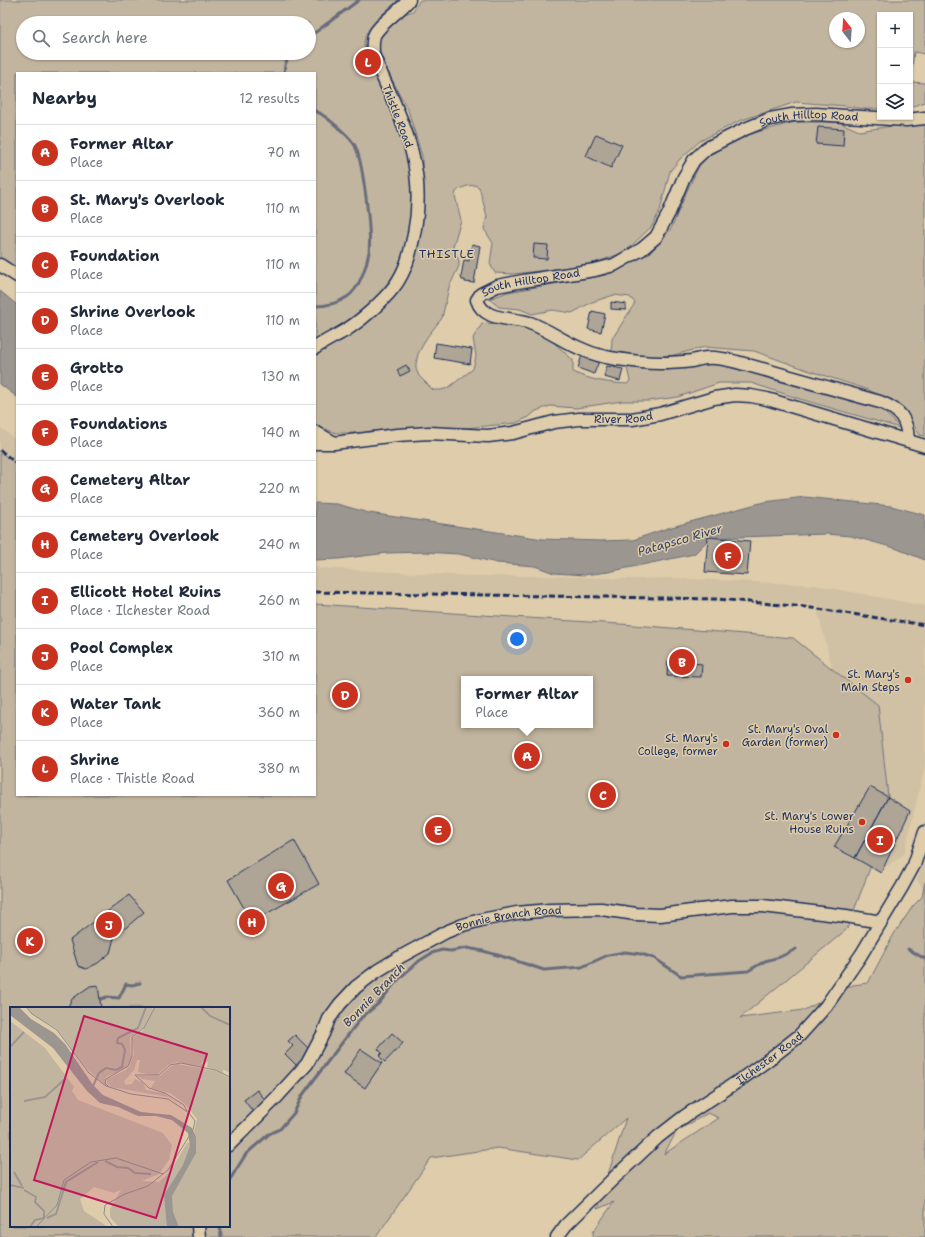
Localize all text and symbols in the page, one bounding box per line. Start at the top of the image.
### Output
north arrow [829,12,865,48]
map controls [877,12,913,120]
button: + [877,12,913,48]
search box [16,16,316,60]
icon: search [30,27,52,49]
text: Search here [62,28,148,48]
pin: L [355,47,381,77]
button: − [877,48,913,84]
street label: Thistle Road [379,82,416,150]
button: layers [877,84,913,120]
text: Nearby [32,87,97,109]
text: 12 results [239,90,300,107]
street label: South Hilltop Road [757,107,859,131]
text: Former Altar [70,134,173,154]
text: A [40,144,50,161]
text: 70 m [266,144,300,161]
text: Place [70,154,103,171]
text: St. Mary's Overlook [70,190,225,210]
text: B [41,200,49,217]
text: 110 m [265,200,300,217]
text: Place [70,210,103,227]
text: Foundation [70,246,159,266]
district label: THISTLE [419,246,475,262]
text: C [41,256,49,273]
text: 110 m [265,256,300,273]
street label: South Hilltop Road [479,265,581,301]
text: Place [70,266,103,283]
text: Shrine Overlook [70,302,195,322]
text: D [40,312,50,329]
text: 110 m [265,312,300,329]
text: Place [70,322,103,339]
text: Grotto [70,358,123,378]
text: E [41,368,49,385]
text: 130 m [262,368,300,385]
text: Place [70,378,103,395]
street label: River Road [594,408,654,427]
text: Foundations [70,414,167,434]
text: F [41,424,49,441]
text: 140 m [261,424,300,441]
text: Place [70,434,103,451]
text: Cemetery Altar [70,470,190,490]
text: G [40,480,50,497]
text: 220 m [258,480,300,497]
text: Place [70,490,103,507]
water label: Patapsco River [636,520,724,560]
text: Cemetery Overlook [70,526,219,546]
text: H [40,536,50,553]
text: 240 m [258,536,300,553]
pin: F [715,541,741,571]
text: Place [70,546,103,563]
text: Ellicott Hotel Ruins [70,582,221,602]
text: I [41,592,49,609]
text: 260 m [258,592,300,609]
text: Place · Ilchester Road [70,602,210,619]
your location [507,629,527,649]
text: Pool Complex [70,638,173,658]
pin: B [669,647,695,677]
text: J [41,648,49,665]
text: 310 m [262,648,300,665]
text: Place [70,658,103,675]
place label: St. Mary's Main Steps [841,667,900,695]
marker: St. Mary's Main Steps [903,675,913,685]
popup [461,676,593,728]
pin: D [332,680,358,710]
text: Former Altar [475,684,579,704]
text: Water Tank [70,694,161,714]
text: K [41,704,49,721]
text: 360 m [258,704,300,721]
text: Place [475,704,508,721]
text: Place [70,714,103,731]
place label: St. Mary's Oval Garden (former) [742,722,829,750]
marker: St. Mary's Oval Garden (former) [831,730,841,740]
place label: St. Mary's College, former [638,731,718,759]
marker: St. Mary's College, former [721,739,731,749]
pin: A [514,741,540,771]
text: Shrine [70,750,120,770]
text: L [41,760,49,777]
text: 380 m [258,760,300,777]
text: Place · Thistle Road [70,770,195,787]
pin: C [590,780,616,810]
place label: St. Mary's Lower House Ruins [765,809,854,837]
pin: E [425,815,451,845]
marker: St. Mary's Lower House Ruins [857,817,867,827]
pin: I [867,825,893,855]
pin: G [268,871,294,901]
street label: Bonnie Branch Road [453,903,562,935]
pin: H [239,907,265,937]
pin: J [96,910,122,940]
pin: K [17,926,43,956]
water label: Bonnie Branch [339,959,409,1031]
inset map [10,1007,230,1227]
street label: Ilchester Road [734,1029,806,1088]

